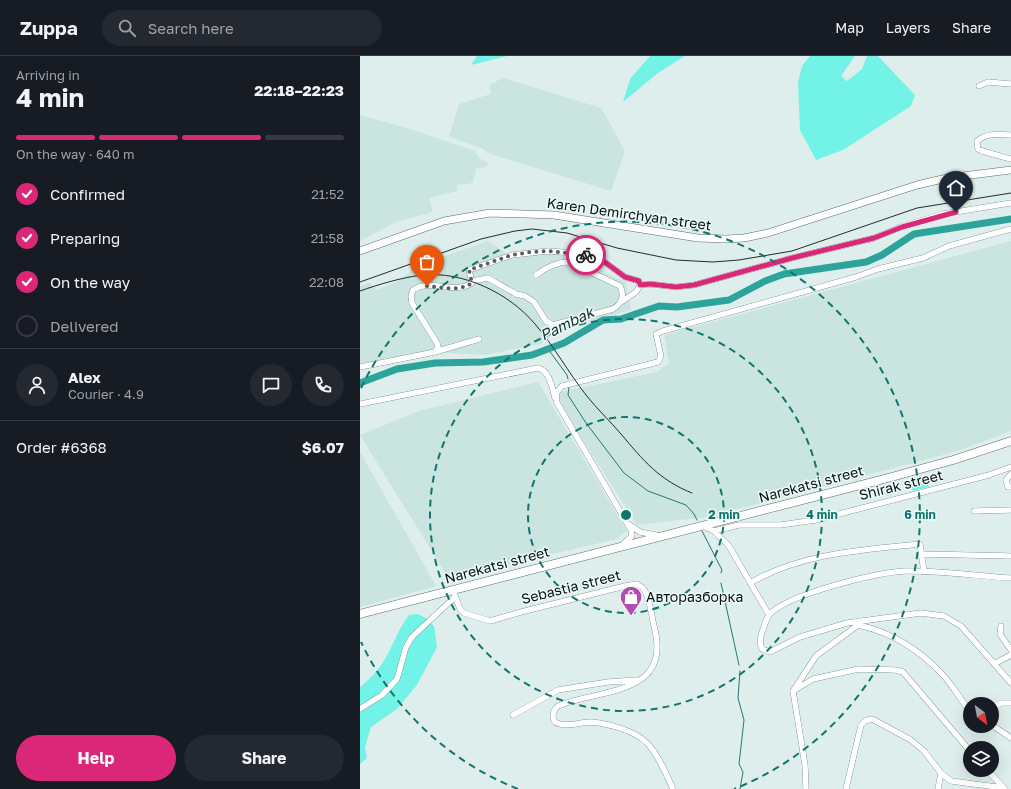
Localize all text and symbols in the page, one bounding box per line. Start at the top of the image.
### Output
search box [102,10,382,46]
text: Zuppa [20,16,78,39]
icon: search [116,17,138,39]
text: Search here [148,19,234,37]
text: Map [835,19,864,36]
text: Layers [886,19,930,36]
text: Share [952,19,991,36]
text: Arriving in [16,67,80,83]
text: 22:18–22:23 [254,81,344,99]
text: 4 min [16,82,84,113]
text: On the way · 640 m [16,146,135,162]
pin [939,171,973,212]
icon: home [945,177,967,199]
icon: check [16,183,38,205]
text: Confirmed [50,185,125,203]
text: 21:52 [311,186,344,202]
street label: Karen Demirchyan street [546,194,712,233]
icon: check [16,227,38,249]
text: Preparing [50,229,120,247]
text: 21:58 [311,230,344,246]
courier [566,235,606,275]
icon: bike [575,244,597,266]
pin [410,245,444,286]
icon: bag [416,251,438,273]
icon: check [16,271,38,293]
text: On the way [50,273,130,291]
text: 22:08 [309,274,344,290]
water label: Pambak [537,302,598,344]
text: Delivered [50,317,118,335]
button: person [16,364,58,406]
button: chat [250,364,292,406]
button: phone [302,364,344,406]
text: Alex [68,368,101,386]
text: Courier · 4.9 [68,386,144,402]
text: Order #6368 [16,438,107,456]
text: $6.07 [302,438,344,456]
street label: Narekatsi street [757,461,865,506]
street label: Shirak street [857,466,945,503]
text: 2 min [708,507,740,522]
text: 4 min [806,507,838,522]
text: 6 min [904,507,936,522]
centre of rings [619,508,633,522]
street label: Narekatsi street [443,542,551,587]
street label: Sebastia street [519,566,622,607]
shop icon: Авторазборка [618,584,644,617]
place label: Авторазборка [646,588,743,605]
north arrow [963,697,999,733]
map controls [963,697,999,777]
button: Help [16,735,176,781]
button: Share [184,735,344,781]
button: layers [963,741,999,777]

